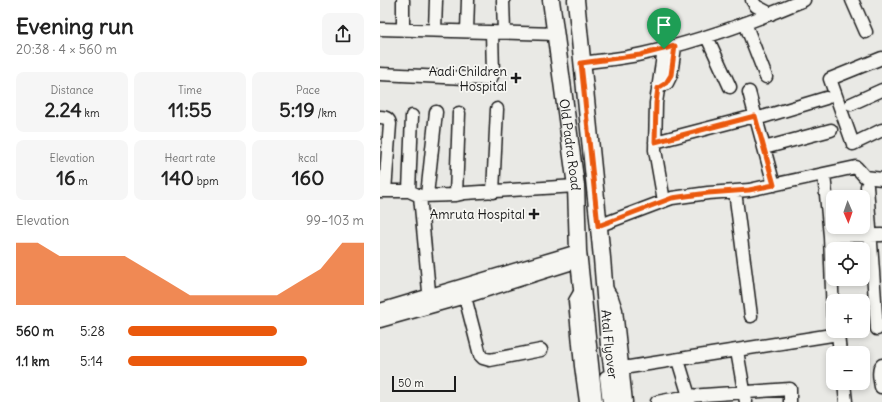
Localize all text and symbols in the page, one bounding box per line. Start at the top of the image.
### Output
pin [647,8,681,49]
text: Evening run [16,12,134,40]
button: share [322,13,364,55]
icon: arrive [653,14,675,36]
text: 20:38 · 4 × 560 m [16,41,117,58]
place label: Aadi Children Hospital [429,63,507,95]
marker: Aadi Children Hospital [510,72,522,84]
text: Distance [51,83,93,97]
text: Time [178,83,202,97]
text: Pace [296,83,320,97]
text: 2.24 [44,97,82,122]
text: 11:55 [168,97,212,122]
text: 5:19 [279,97,315,122]
street label: Old Padra Road [556,98,585,191]
text: km [82,106,100,120]
text: /km [315,106,337,120]
text: Elevation [49,151,95,165]
text: Heart rate [164,151,216,165]
text: kcal [298,151,318,165]
text: 16 [56,165,76,190]
text: 140 [161,165,194,190]
text: 160 [292,165,324,190]
text: m [76,174,88,188]
text: bpm [194,174,219,188]
north arrow [826,190,870,234]
map controls [826,190,870,390]
place label: Amruta Hospital [430,206,525,223]
marker: Amruta Hospital [528,208,540,220]
text: Elevation [16,212,69,229]
text: 99–103 m [306,212,364,229]
button: locate [826,242,870,286]
button: + [826,294,870,338]
street label: Atal Flyover [598,309,622,381]
text: 560 m [16,323,54,340]
text: 5:28 [80,323,105,340]
button: − [826,346,870,390]
text: 1.1 km [16,353,50,370]
text: 5:14 [80,353,103,370]
scale bar [392,374,456,393]
text: 50 m [398,376,424,390]

